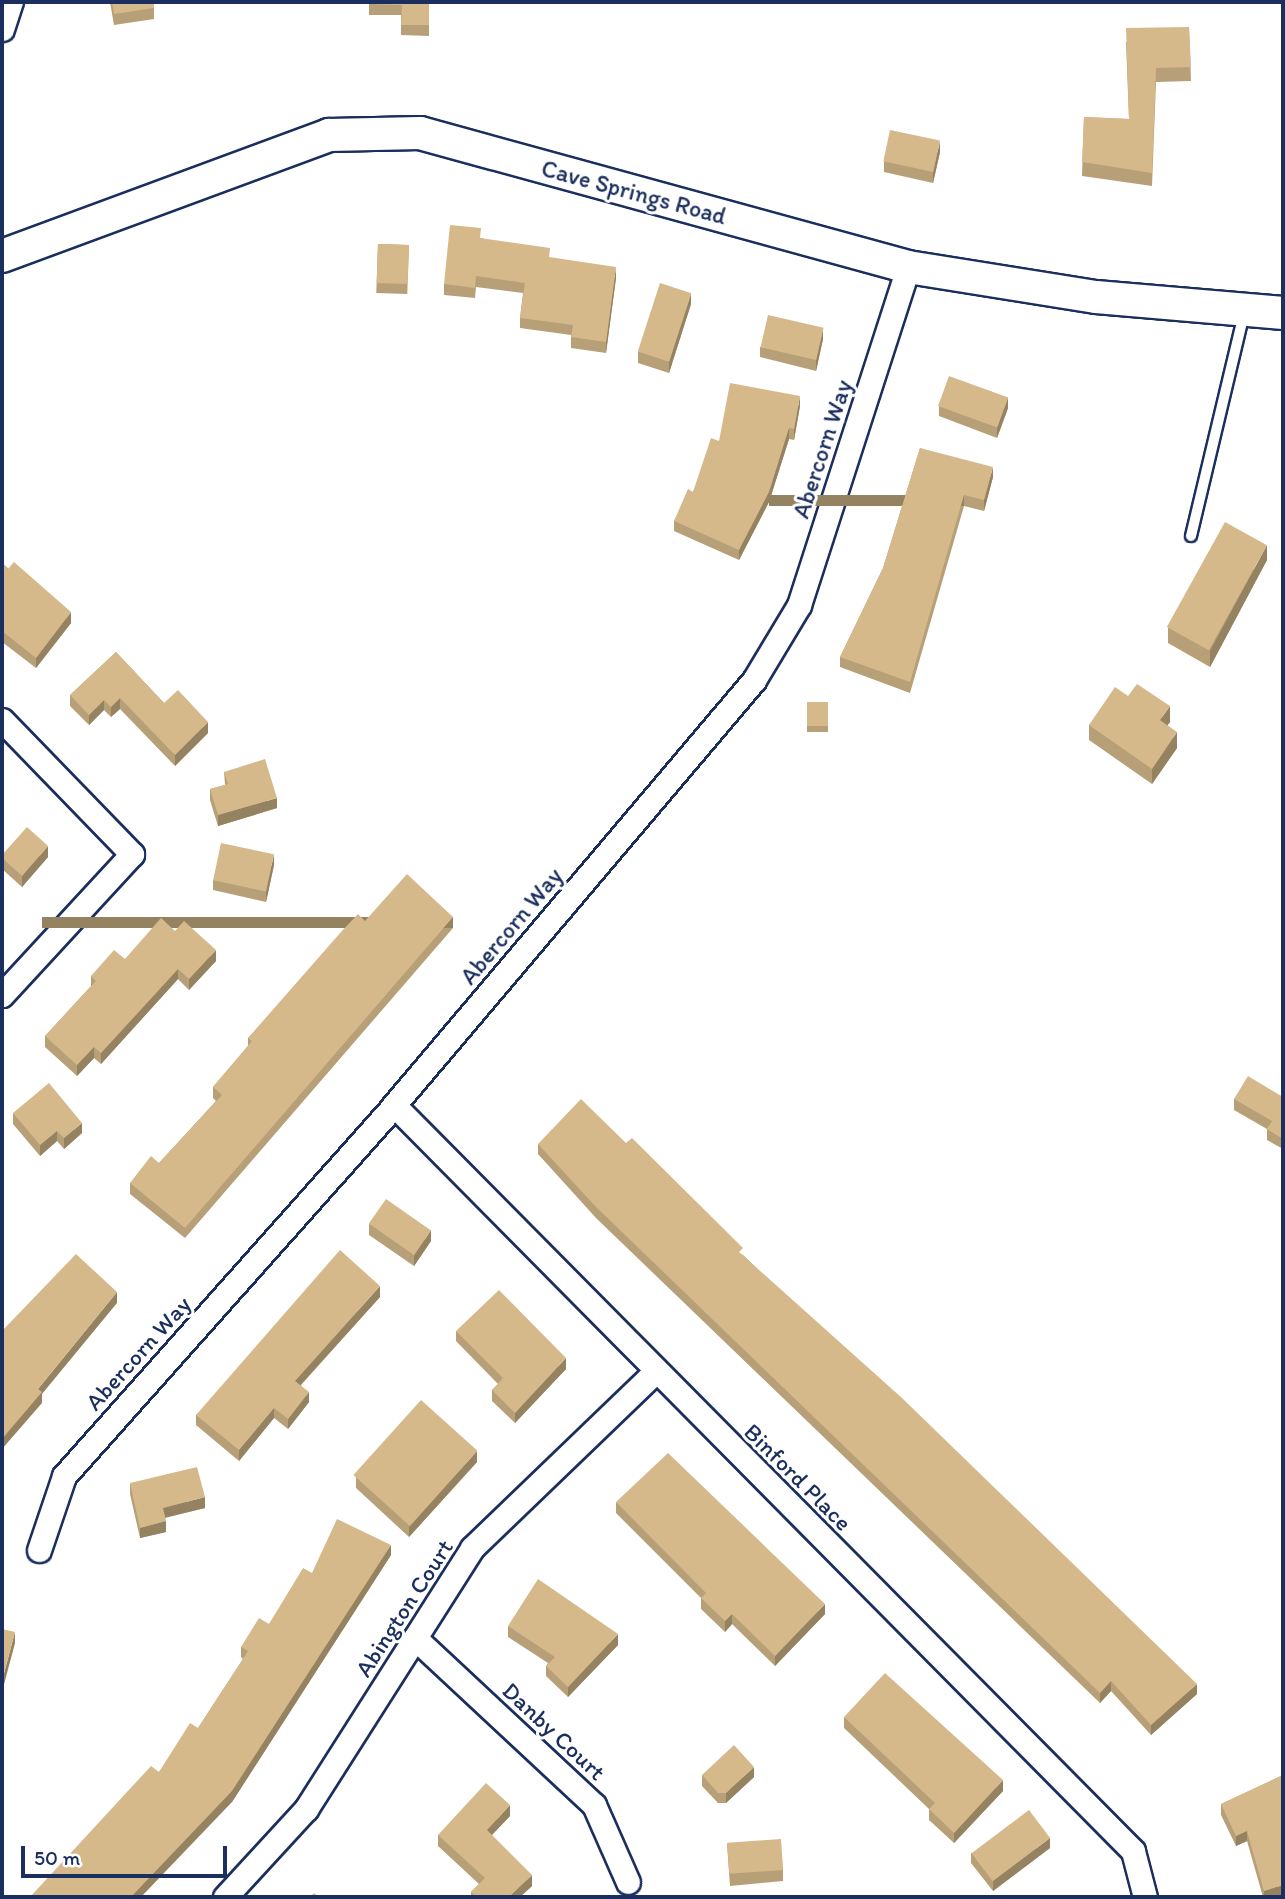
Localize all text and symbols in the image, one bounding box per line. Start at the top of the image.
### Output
street label: Cave Springs Road [538,153,730,231]
street label: Abercorn Way [786,377,858,521]
street label: Abercorn Way [454,862,568,990]
street label: Abercorn Way [80,1290,196,1416]
street label: Binford Place [738,1417,858,1537]
street label: Abington Court [349,1534,459,1682]
street label: Danby Court [496,1676,612,1786]
scale bar [24,1832,231,1876]
text: 50 m [34,1845,80,1870]

